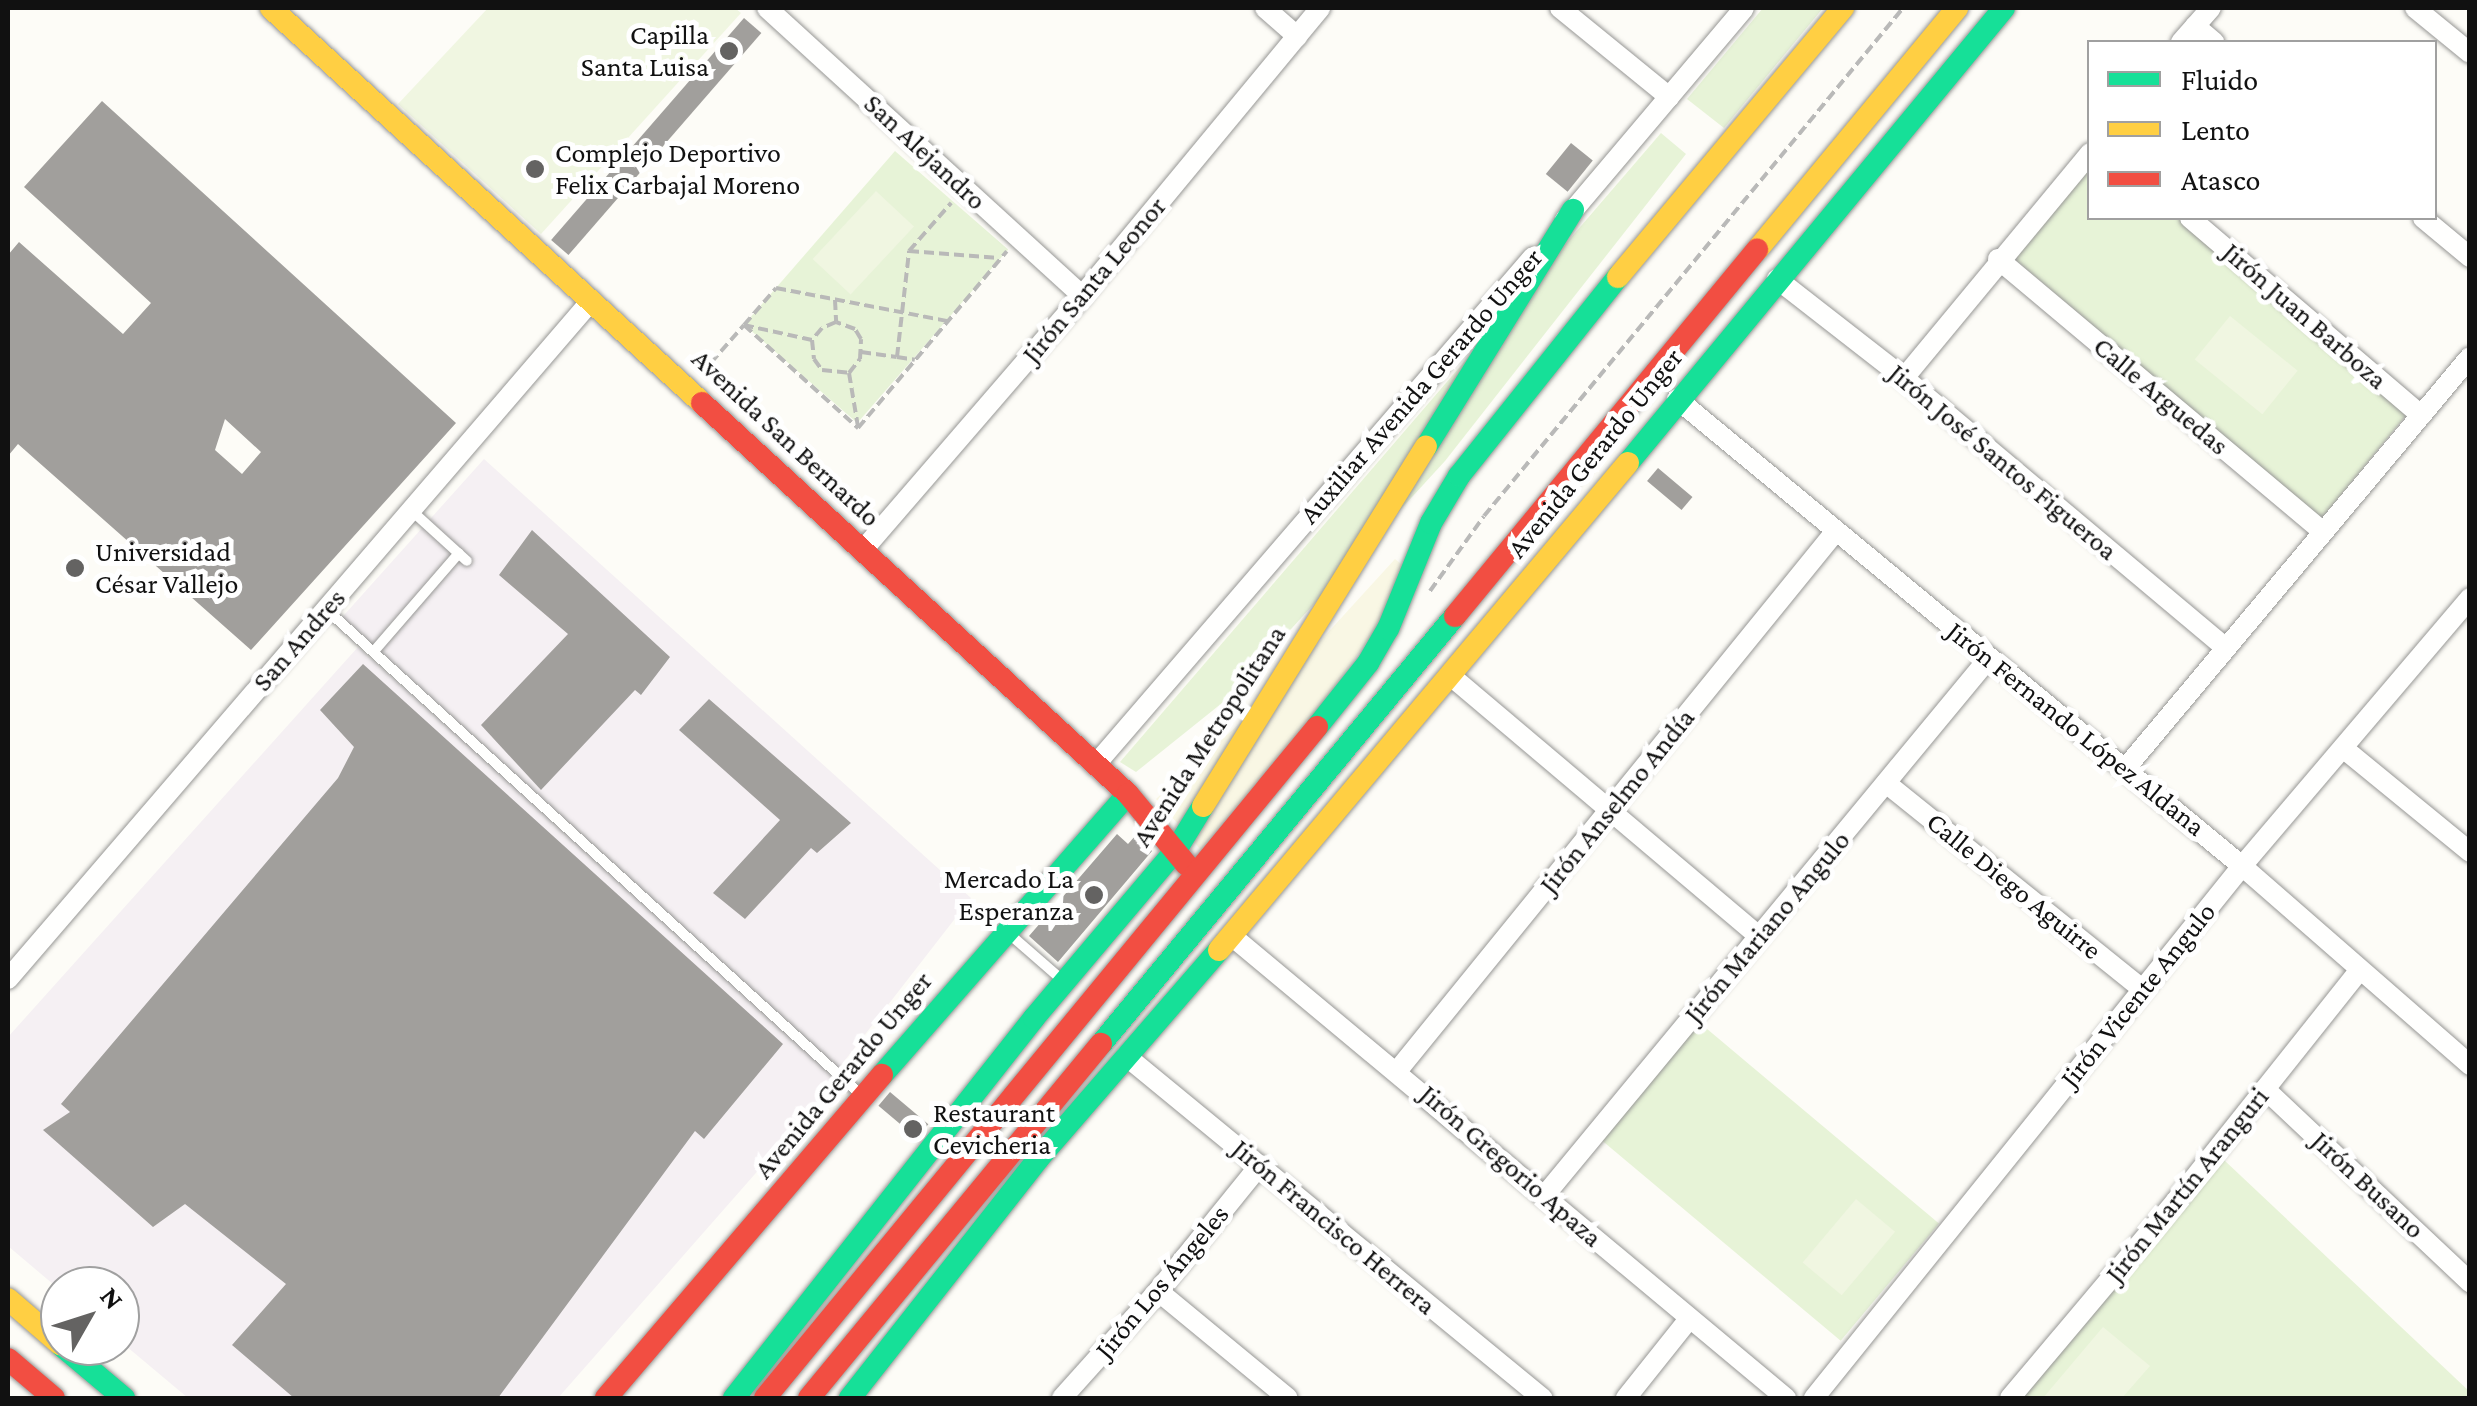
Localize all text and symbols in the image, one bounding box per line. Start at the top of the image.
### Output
place label: Capilla Santa Luisa [581,18,709,84]
marker: Capilla Santa Luisa [718,40,740,62]
legend [2087,40,2437,220]
text: Fluido [2181,63,2258,96]
street label: San Alejandro [857,87,993,217]
text: Lento [2181,113,2250,146]
place label: Complejo Deportivo Felix Carbajal Moreno [555,136,800,202]
marker: Complejo Deportivo Felix Carbajal Moreno [524,158,546,180]
text: Atasco [2181,163,2260,196]
street label: Jirón Santa Leonor [1015,190,1173,370]
street label: Jirón Juan Barboza [2216,235,2394,397]
street label: Auxiliar Avenida Gerardo Unger [1292,241,1550,531]
street label: Calle Arguedas [2086,330,2236,462]
street label: Avenida Gerardo Unger [1500,341,1690,565]
street label: Avenida San Bernardo [685,342,887,534]
street label: Jirón José Santos Figueroa [1882,356,2124,568]
place label: Universidad César Vallejo [95,535,238,601]
marker: Universidad César Vallejo [64,557,86,579]
street label: San Andres [245,582,353,698]
street label: Jirón Fernando López Aldana [1940,614,2212,844]
street label: Avenida Metropolitana [1125,619,1293,853]
street label: Jirón Anselmo Andía [1532,702,1702,900]
street label: Calle Diego Aguirre [1920,805,2108,967]
street label: Jirón Mariano Angulo [1677,824,1857,1030]
place label: Mercado La Esperanza [944,862,1074,928]
marker: Mercado La Esperanza [1083,884,1105,906]
street label: Jirón Vicente Angulo [2053,896,2223,1094]
street label: Avenida Gerardo Unger [747,965,939,1185]
street label: Jirón Gregorio Apaza [1413,1078,1609,1254]
street label: Jirón Martín Aranguri [2098,1081,2276,1289]
place label: Restaurant Cevicheria [933,1096,1055,1162]
marker: Restaurant Cevicheria [902,1118,924,1140]
street label: Jirón Busano [2304,1124,2432,1246]
street label: Jirón Francisco Herrera [1225,1132,1443,1322]
street label: Jirón Los Ángeles [1088,1198,1236,1366]
north arrow [40,1266,140,1366]
text: N [94,1281,130,1315]

